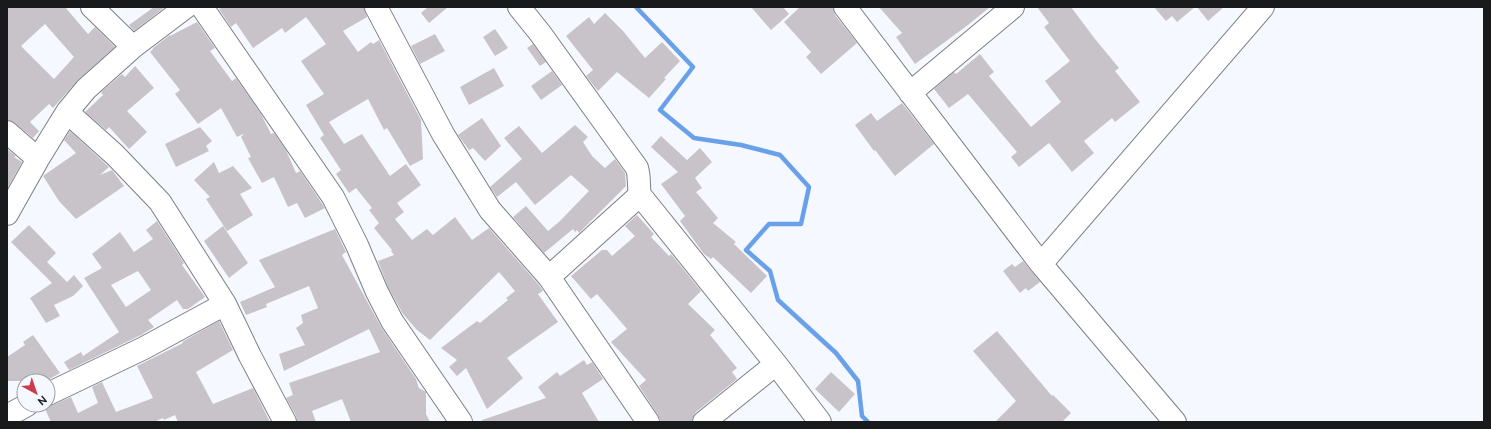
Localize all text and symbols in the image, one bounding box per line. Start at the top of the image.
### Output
north arrow [16,373,56,413]
text: N [35,393,49,408]

